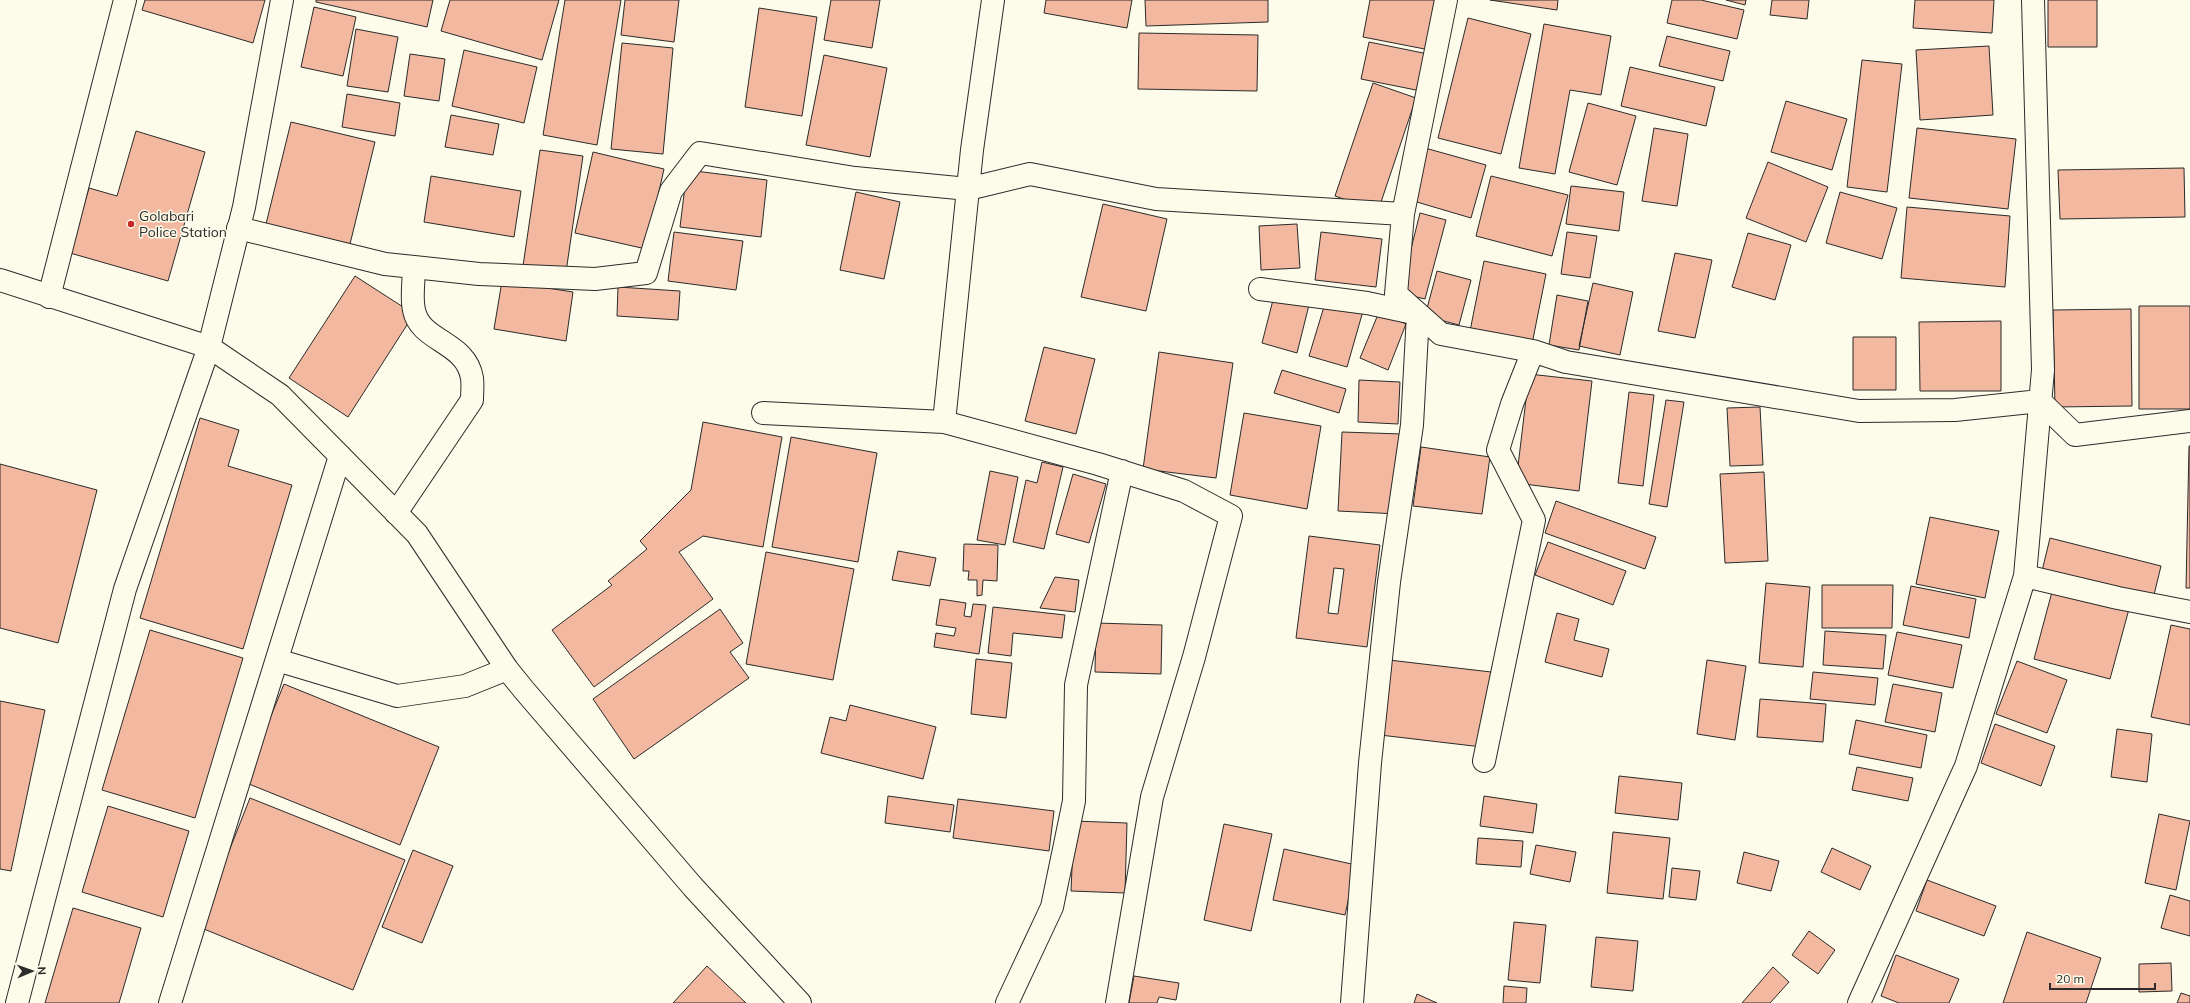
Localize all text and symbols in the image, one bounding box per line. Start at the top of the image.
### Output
place label: Golabari Police Station [139,207,227,241]
marker: Golabari Police Station [126,219,136,229]
north arrow [12,951,52,991]
scale bar [2050,965,2155,991]
text: N [35,966,49,975]
text: 20 m [2056,971,2084,986]

